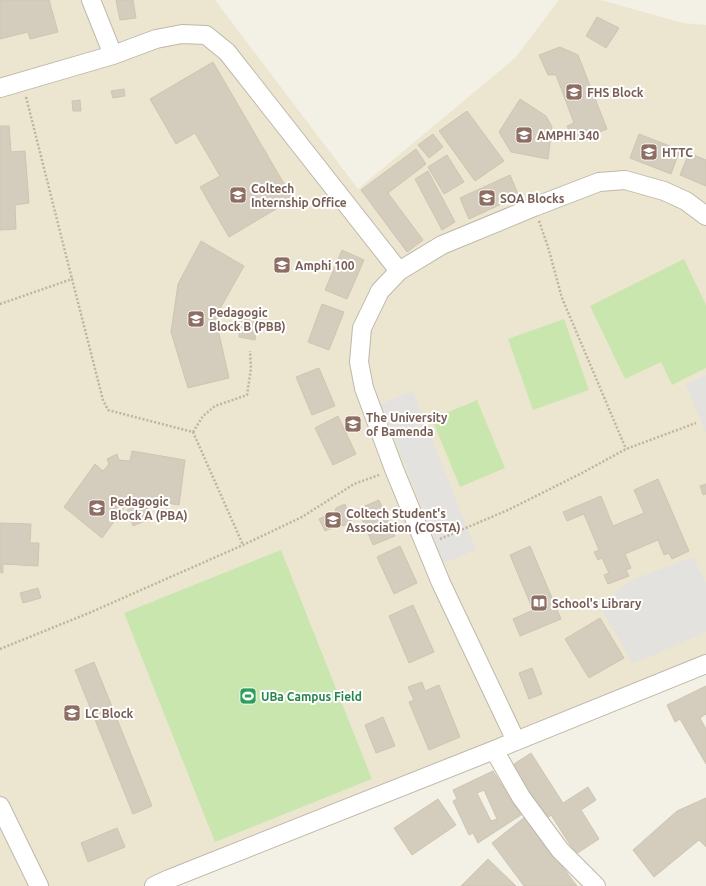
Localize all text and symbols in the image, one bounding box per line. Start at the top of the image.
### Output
school or university icon: FHS Block [564,82,584,102]
place label: FHS Block [587,86,644,99]
school or university icon: AMPHI 340 [514,125,534,145]
place label: AMPHI 340 [537,129,599,142]
school or university icon: HTTC [639,142,659,162]
place label: HTTC [662,146,693,159]
place label: Coltech Internship Office [251,182,347,209]
school or university icon: Coltech Internship Office [228,185,248,205]
school or university icon: SOA Blocks [477,188,497,208]
place label: SOA Blocks [500,192,565,205]
school or university icon: Amphi 100 [272,255,292,275]
place label: Amphi 100 [295,259,355,272]
place label: Pedagogic Block B (PBB) [209,306,286,334]
school or university icon: Pedagogic Block B (PBB) [186,309,206,329]
place label: The University of Bamenda [366,411,448,438]
school or university icon: The University of Bamenda [343,414,363,434]
place label: Pedagogic Block A (PBA) [110,495,188,523]
school or university icon: Pedagogic Block A (PBA) [87,498,107,518]
place label: Coltech Student's Association (COSTA) [346,507,461,535]
school or university icon: Coltech Student's Association (COSTA) [323,510,343,530]
library icon: School's Library [529,593,549,613]
place label: School's Library [552,597,642,610]
sports icon: UBa Campus Field [238,686,258,706]
place label: UBa Campus Field [261,690,362,703]
school or university icon: LC Block [62,703,82,723]
place label: LC Block [85,707,134,720]

